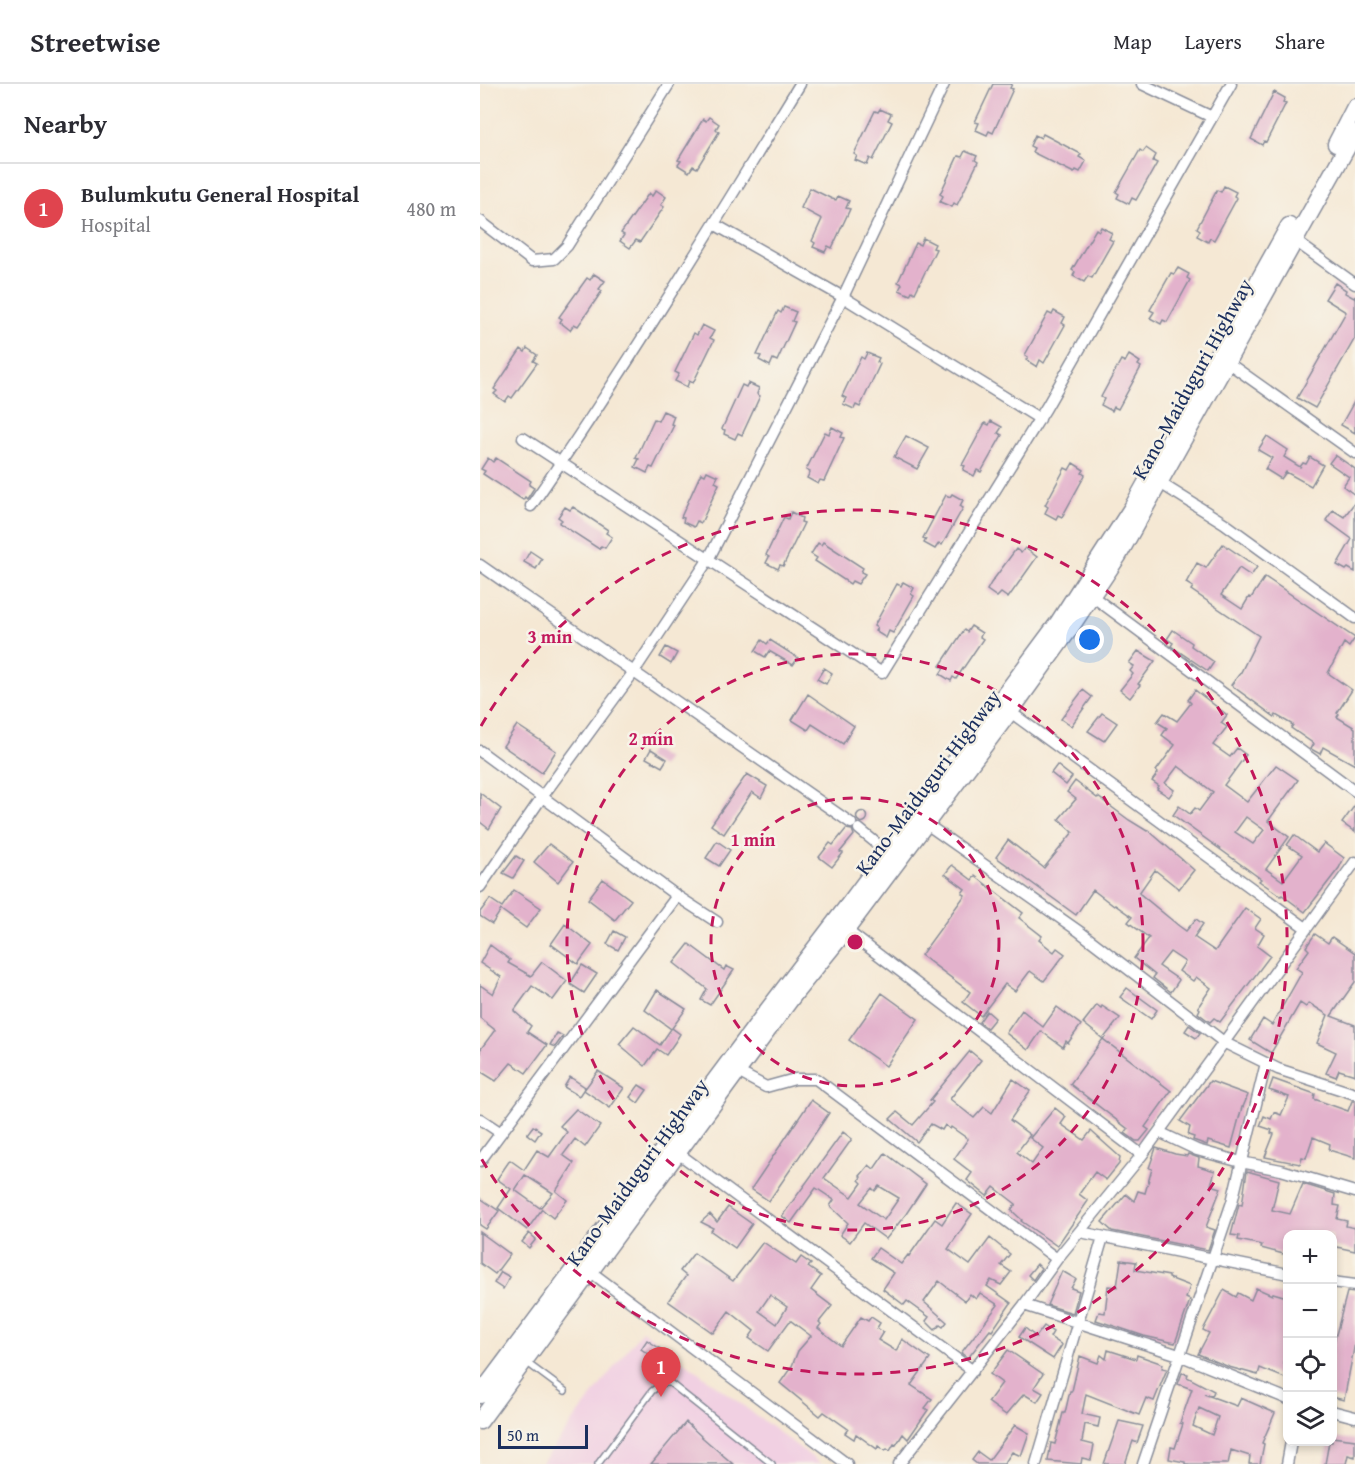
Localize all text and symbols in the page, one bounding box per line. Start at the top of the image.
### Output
text: Streetwise [30,21,160,62]
text: Map [1113,26,1152,57]
text: Layers [1185,26,1242,57]
text: Share [1275,26,1325,57]
text: Nearby [24,104,107,143]
text: Bulumkutu General Hospital [81,178,359,210]
text: 1 [38,194,49,223]
text: 480 m [406,194,456,223]
text: Hospital [81,210,151,239]
street label: Kano-Maiduguri Highway [1124,272,1261,485]
text: 3 min [528,623,573,650]
your location [1075,625,1104,654]
street label: Kano-Maiduguri Highway [848,682,1009,881]
text: 2 min [629,725,674,752]
text: 1 min [731,826,776,853]
centre of rings [845,932,865,952]
street label: Kano-Maiduguri Highway [558,1071,716,1272]
map controls [1283,1230,1337,1446]
button: + [1283,1230,1337,1284]
button: − [1283,1284,1337,1338]
button: locate [1283,1338,1337,1392]
pin: 1 [642,1348,681,1397]
button: layers [1283,1392,1337,1446]
scale bar [498,1422,588,1450]
text: 50 m [507,1423,539,1447]

